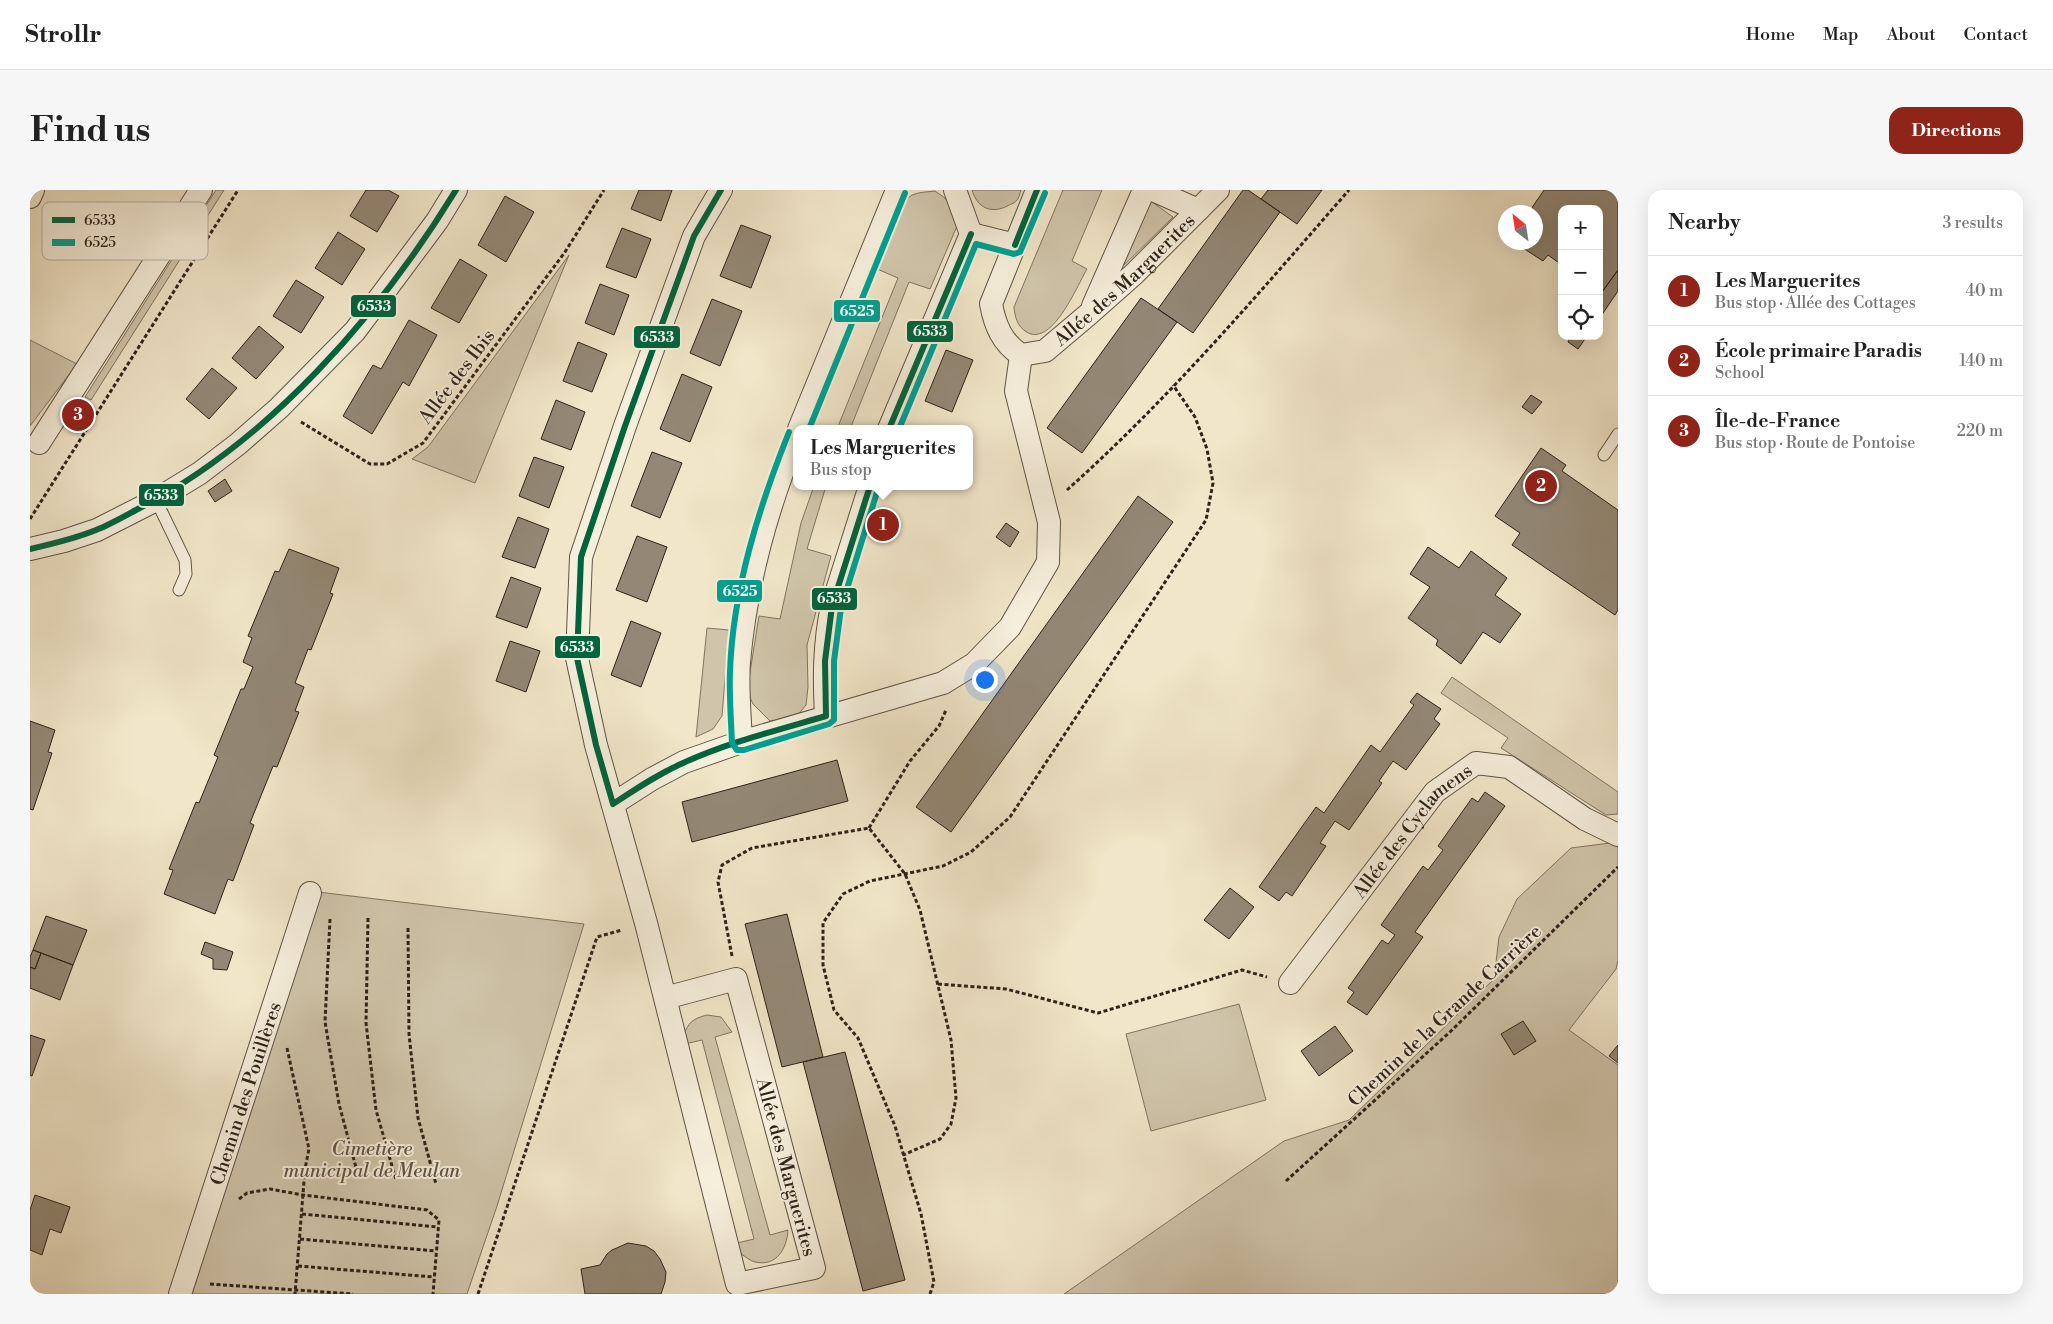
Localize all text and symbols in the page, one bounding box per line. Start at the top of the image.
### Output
text: Strollr [25,20,101,50]
text: Home [1746,23,1795,46]
text: Map [1823,23,1859,46]
text: About [1887,23,1936,46]
text: Contact [1964,23,2028,46]
button: Directions [1889,107,2023,154]
text: Find us [30,109,150,152]
legend [42,202,208,260]
north arrow [1498,205,1543,250]
map controls [1558,205,1603,340]
button: + [1558,205,1603,250]
street label: Allée des Marguerites [1048,209,1200,352]
text: Nearby [1668,210,1741,236]
text: 6533 [84,212,116,230]
text: 3 results [1942,213,2003,233]
text: 6525 [84,234,116,252]
button: − [1558,250,1603,295]
text: Les Marguerites [1715,269,1860,293]
text: 1 [1680,281,1688,301]
text: 40 m [1966,281,2003,301]
text: Bus stop · Allée des Cottages [1715,293,1916,313]
line badge: 6533 [350,294,397,318]
button: locate [1558,295,1603,340]
text: 6533 [357,298,391,316]
line badge: 6525 [833,299,881,323]
text: 6525 [840,303,875,321]
line badge: 6533 [906,320,954,343]
text: 6533 [913,323,947,341]
street label: Allée des Ibis [413,324,500,430]
line badge: 6533 [633,325,681,349]
text: 6533 [640,329,674,347]
text: École primaire Paradis [1715,339,1922,363]
text: 2 [1679,351,1689,371]
text: 140 m [1959,351,2003,371]
text: School [1715,363,1764,383]
pin: 3 [62,396,94,434]
text: Île-de-France [1715,409,1840,433]
text: 3 [1679,421,1689,441]
text: 220 m [1957,421,2003,441]
popup [793,425,973,490]
text: Bus stop · Route de Pontoise [1715,433,1915,453]
text: Les Marguerites [810,436,956,460]
text: Bus stop [810,460,872,480]
pin: 2 [1525,467,1557,505]
line badge: 6533 [138,483,185,507]
text: 6533 [144,487,178,505]
pin: 1 [867,506,899,544]
line badge: 6525 [716,579,763,603]
text: 6525 [723,583,758,601]
line badge: 6533 [811,587,858,611]
text: 6533 [817,590,851,608]
line badge: 6533 [554,635,601,659]
text: 6533 [560,639,594,657]
your location [972,667,998,693]
street label: Allée des Cyclamens [1347,759,1477,904]
street label: Chemin de la Grande Carrière [1343,920,1547,1112]
street label: Chemin des Pouillères [205,999,287,1188]
street label: Allée des Marguerites [750,1074,821,1259]
park label: Cimetière municipal de Meulan [284,1137,461,1183]

